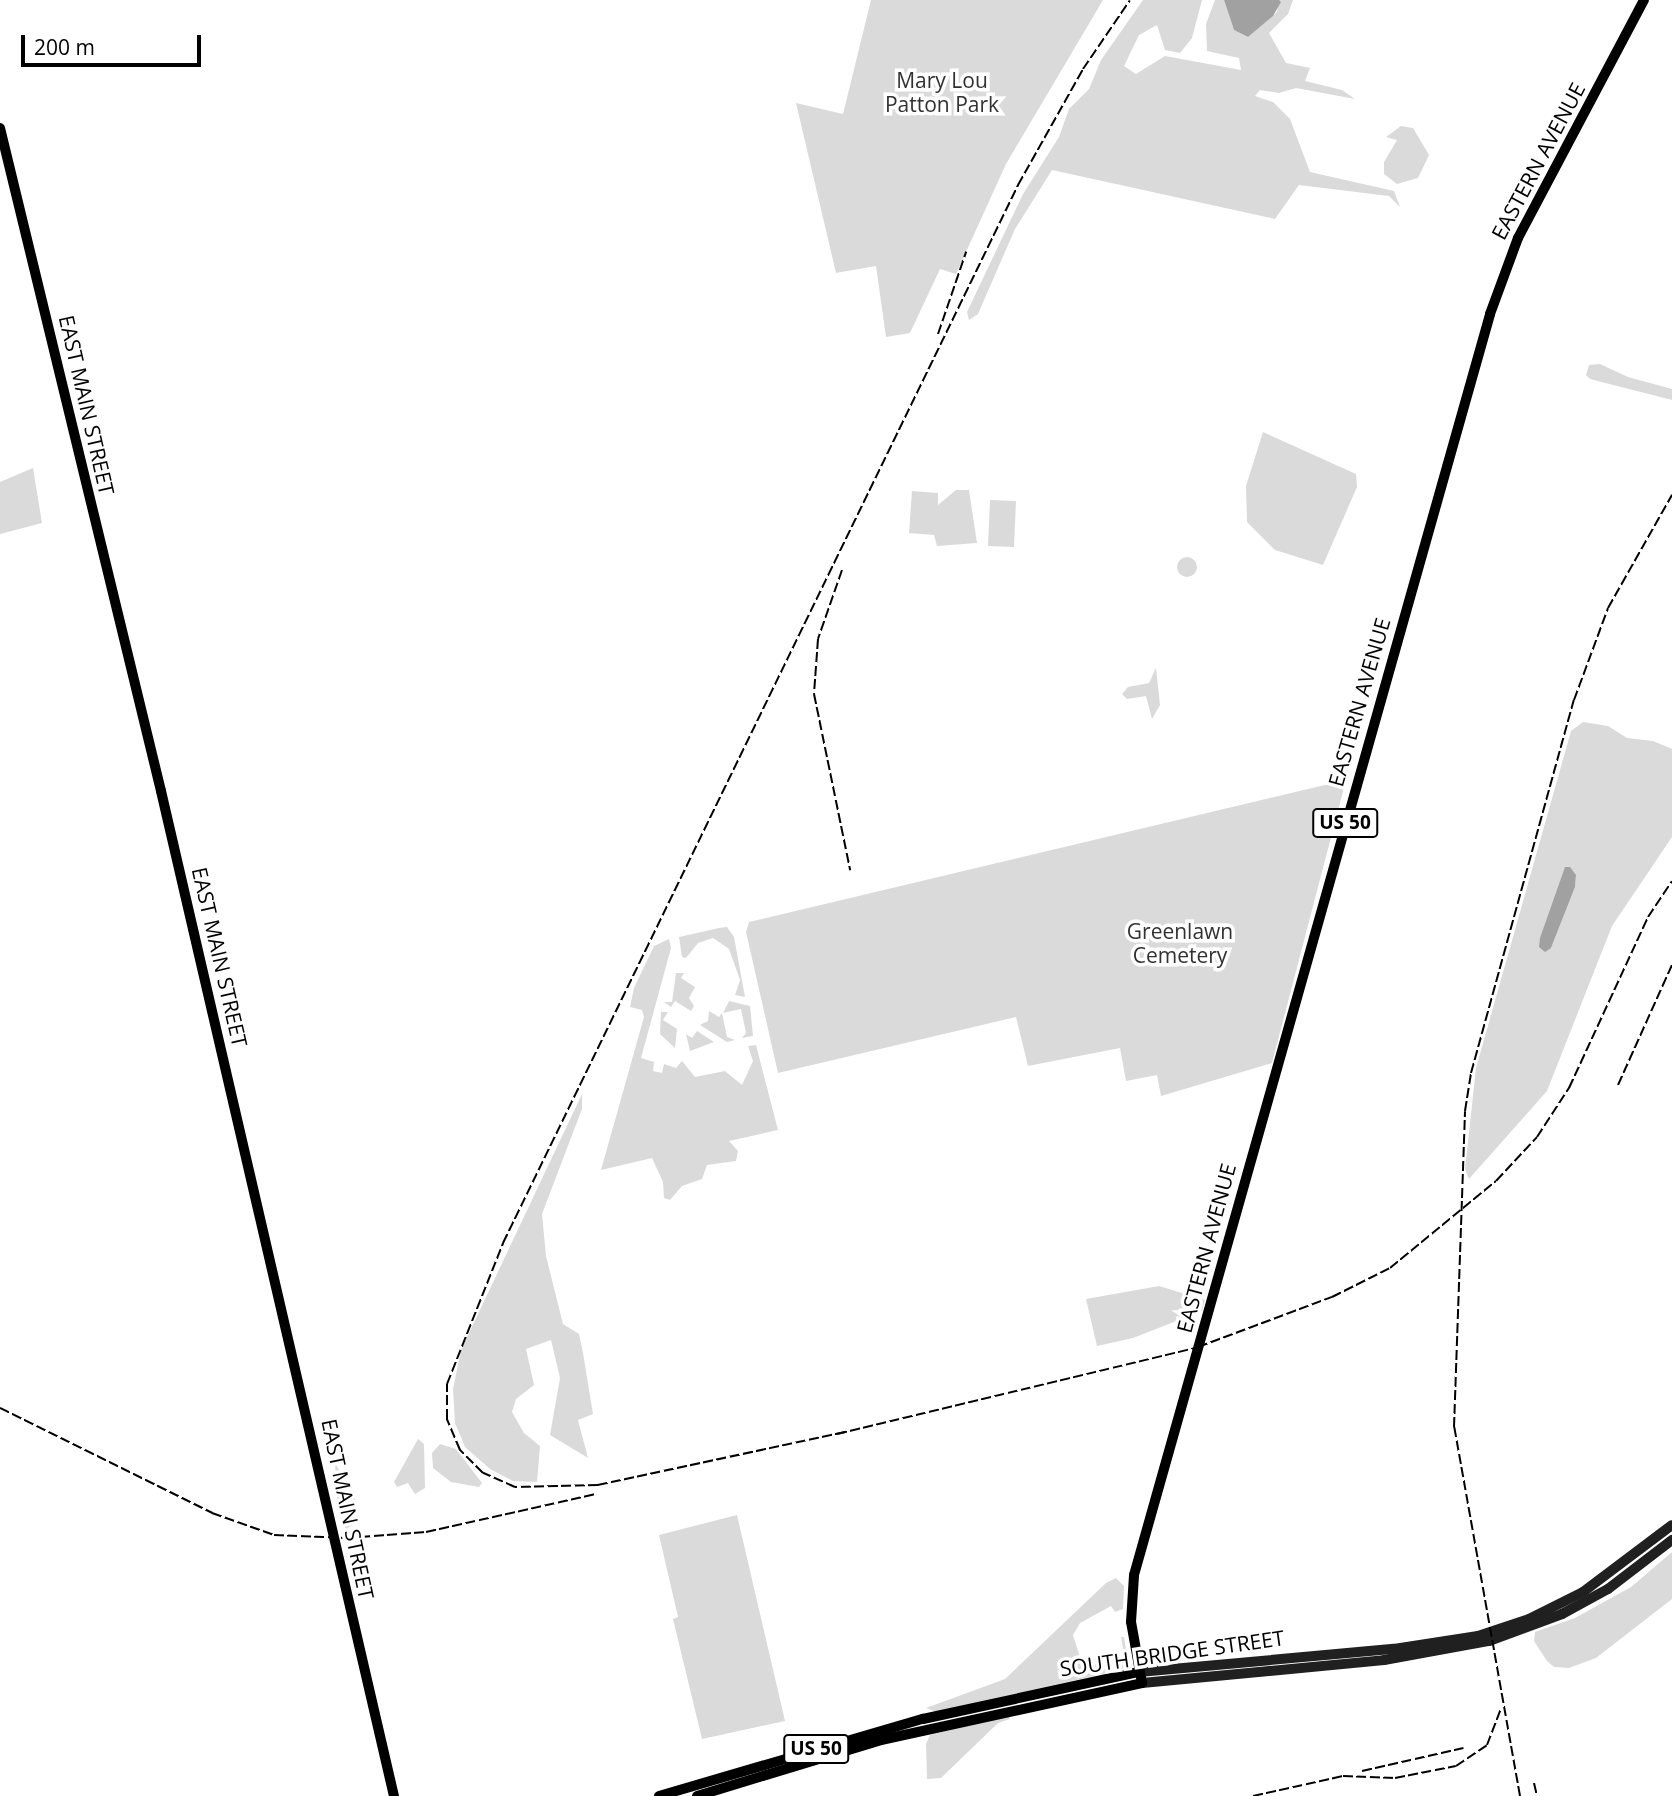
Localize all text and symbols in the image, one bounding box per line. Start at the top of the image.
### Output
scale bar [24,21,205,65]
text: 200 m [34,33,95,61]
park label: Mary Lou Patton Park [885,67,999,117]
street label: EASTERN AVENUE [1486,78,1590,244]
street label: EAST MAIN STREET [54,313,120,497]
street label: EASTERN AVENUE [1323,615,1395,789]
road number: US 50 [1312,808,1378,838]
street label: EAST MAIN STREET [187,865,253,1049]
park label: Greenlawn Cemetery [1127,918,1233,968]
street label: EASTERN AVENUE [1171,1161,1241,1335]
street label: EAST MAIN STREET [317,1417,379,1601]
street label: SOUTH BRIDGE STREET [1058,1625,1286,1681]
road number: US 50 [783,1734,849,1764]

